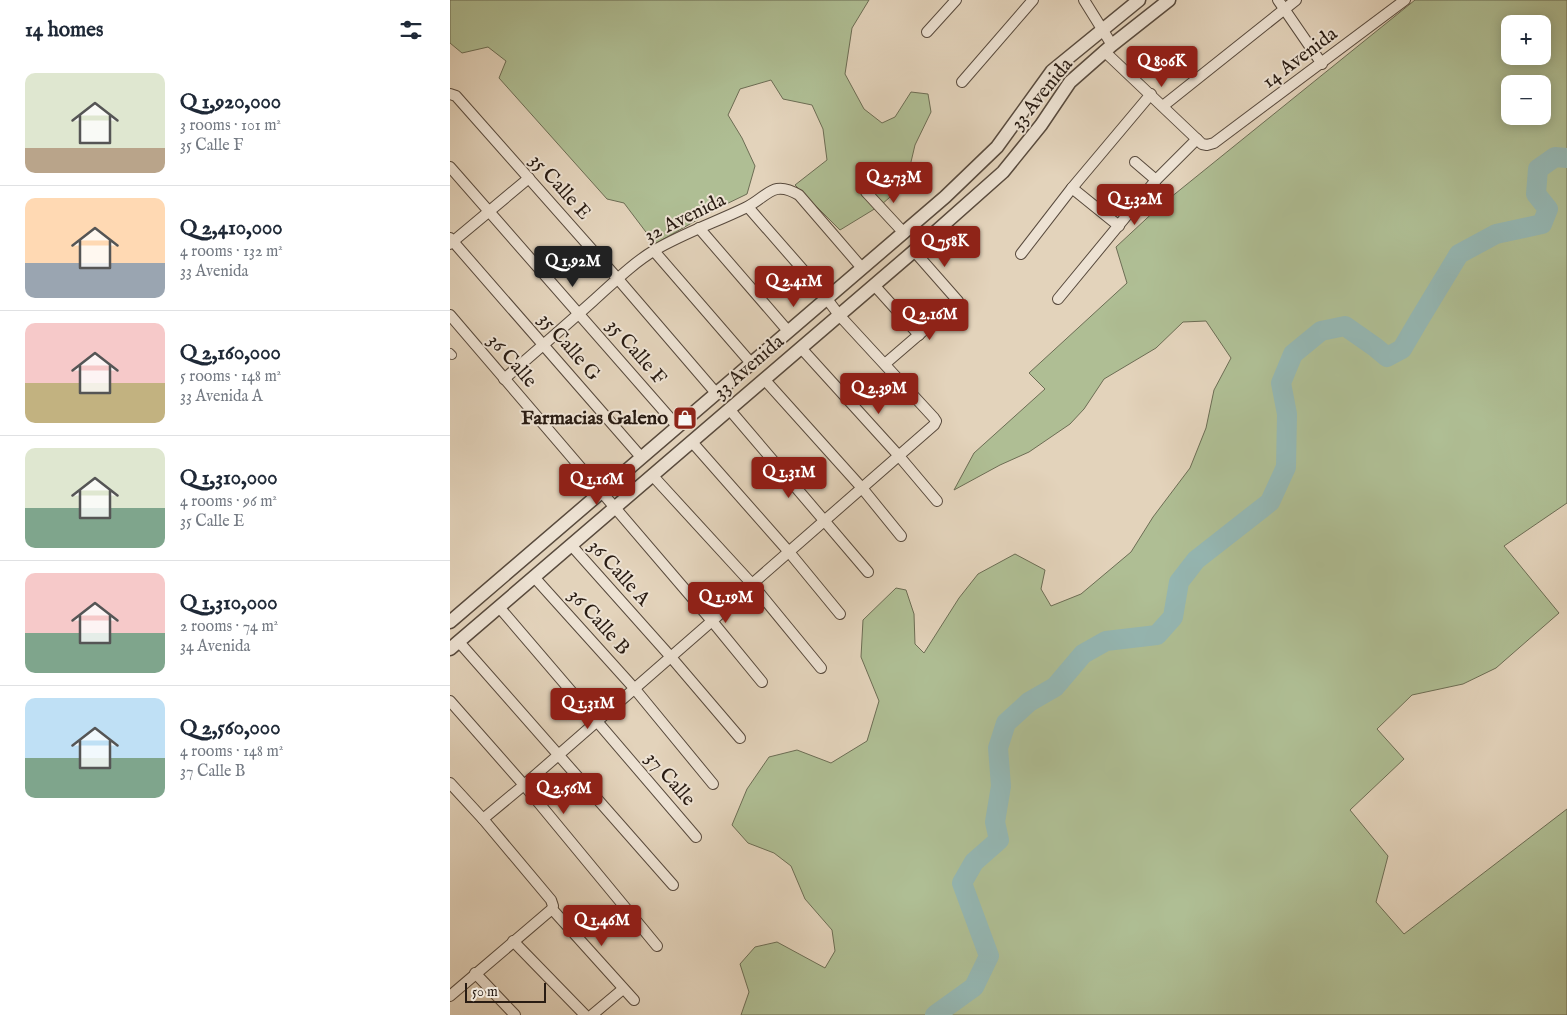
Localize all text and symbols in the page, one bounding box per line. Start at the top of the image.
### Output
map controls [1501,15,1551,125]
button: + [1501,15,1551,65]
icon: filters [397,16,425,44]
text: 14 homes [25,17,103,44]
street label: 14 Avenida [1257,21,1343,94]
pin: Q 806K [1121,46,1203,88]
text: Q 806K [1137,52,1187,72]
street label: 33 Avenida [1005,53,1079,135]
button: − [1501,75,1551,125]
text: Q 1,920,000 [180,89,281,116]
icon: home [65,93,125,153]
text: 3 rooms · 101 m² [180,116,281,136]
text: 35 Calle F [180,136,243,156]
street label: 35 Calle E [524,149,596,225]
pin: Q 2.73M [848,162,940,204]
text: Q 2.73M [866,168,922,188]
pin: Q 1.32M [1089,184,1181,226]
street label: 32 Avenida [640,187,730,248]
text: Q 1.32M [1108,190,1162,210]
text: Q 2,410,000 [180,215,283,242]
icon: home [65,218,125,278]
pin: Q 758K [904,226,986,268]
text: Q 758K [921,232,969,252]
text: 4 rooms · 132 m² [180,242,283,262]
pin: Q 1.92M [527,246,619,288]
text: Q 1.92M [545,252,601,272]
text: 33 Avenida [180,262,248,282]
pin: Q 2.41M [748,266,840,308]
text: Q 2.41M [766,272,822,292]
pin: Q 2.16M [884,298,976,341]
text: Q 2.16M [902,305,958,325]
street label: 35 Calle G [533,308,606,386]
street label: 35 Calle F [601,314,672,390]
street label: 36 Calle [482,329,542,393]
street label: 33 Avenida [709,329,790,405]
text: Q 2,160,000 [180,340,281,367]
icon: home [65,343,125,403]
text: 5 rooms · 148 m² [180,367,281,387]
pin: Q 2.39M [833,372,925,415]
text: Q 2.39M [851,379,907,399]
text: 33 Avenida A [180,387,263,407]
shop icon: Farmacias Galeno [672,405,698,431]
place label: Farmacias Galeno [521,406,668,431]
pin: Q 1.31M [743,456,835,499]
text: Q 1.31M [763,463,815,483]
pin: Q 1.16M [551,464,643,506]
text: Q 1,310,000 [180,465,278,492]
icon: home [65,468,125,528]
text: Q 1.16M [570,470,624,490]
text: 4 rooms · 96 m² [180,492,277,512]
text: 35 Calle E [180,512,244,532]
street label: 36 Calle A [583,534,656,612]
pin: Q 1.19M [680,582,772,624]
street label: 36 Calle B [563,584,635,660]
text: Q 1.19M [699,588,753,608]
text: Q 1,310,000 [180,590,278,617]
icon: home [65,593,125,653]
text: 2 rooms · 74 m² [180,617,278,637]
text: 34 Avenida [180,637,250,657]
pin: Q 1.31M [542,688,634,730]
text: Q 1.31M [562,694,614,714]
text: Q 2,560,000 [180,715,281,742]
icon: home [65,718,125,778]
text: 4 rooms · 148 m² [180,742,283,762]
street label: 37 Calle [640,747,700,811]
text: 37 Calle B [180,762,245,782]
pin: Q 2.56M [518,772,610,815]
text: Q 2.56M [536,779,592,799]
pin: Q 1.46M [556,904,648,947]
text: Q 1.46M [574,911,630,931]
scale bar [465,980,546,1003]
text: 50 m [472,983,498,1001]

